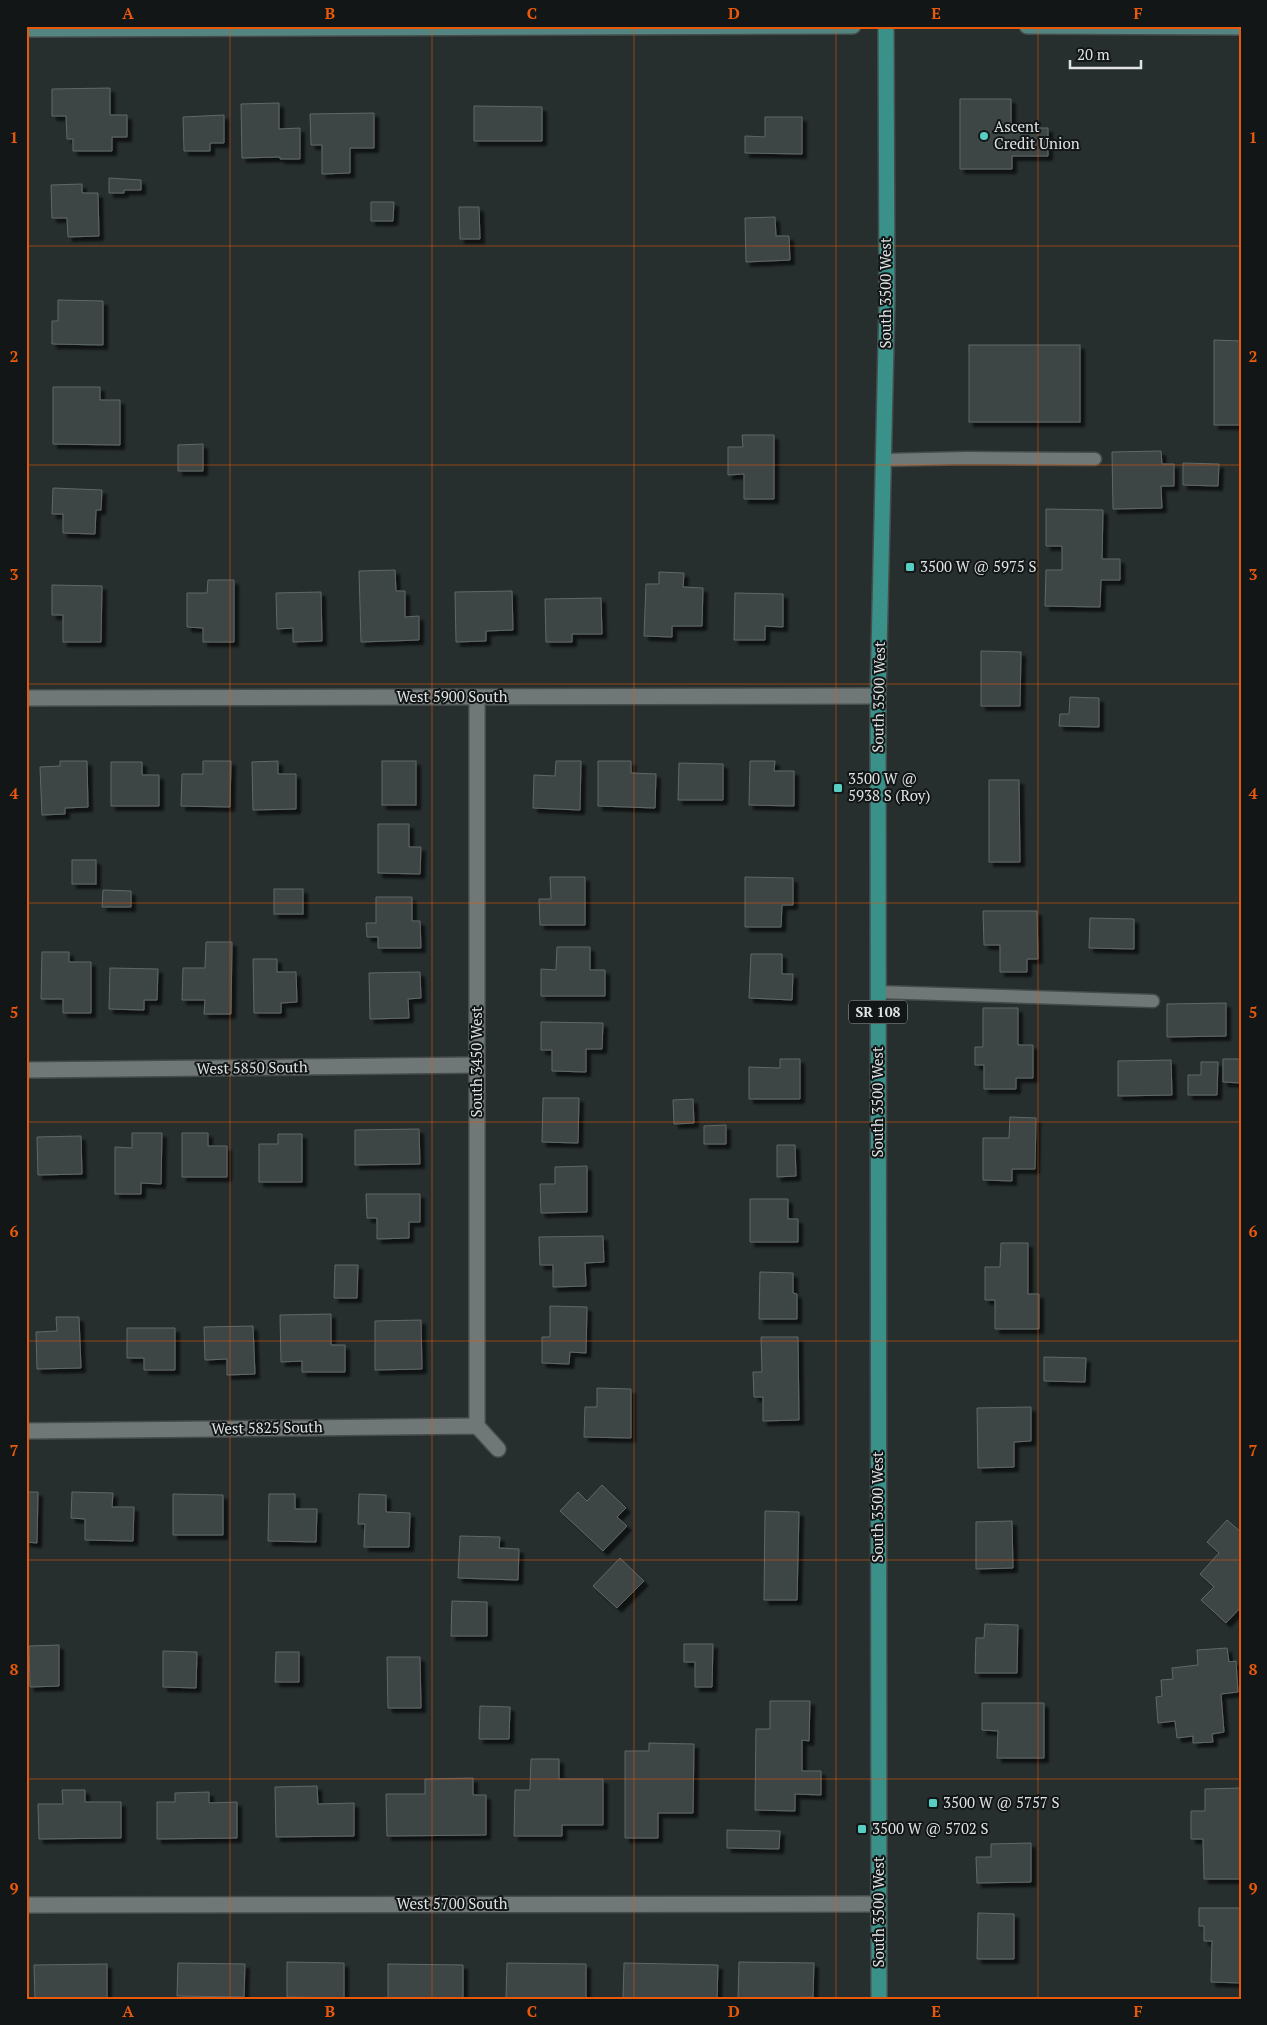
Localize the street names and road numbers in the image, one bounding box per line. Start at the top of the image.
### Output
street label: South 3500 West [875,237,895,349]
street label: South 3500 West [867,641,889,753]
street label: West 5900 South [396,686,508,706]
road number: SR 108 [849,1000,907,1024]
street label: South 3450 West [466,1006,486,1118]
street label: South 3500 West [867,1046,887,1158]
street label: West 5850 South [196,1056,308,1078]
street label: West 5825 South [211,1416,323,1438]
street label: South 3500 West [867,1451,887,1563]
street label: South 3500 West [868,1856,888,1968]
street label: West 5700 South [396,1893,508,1913]

